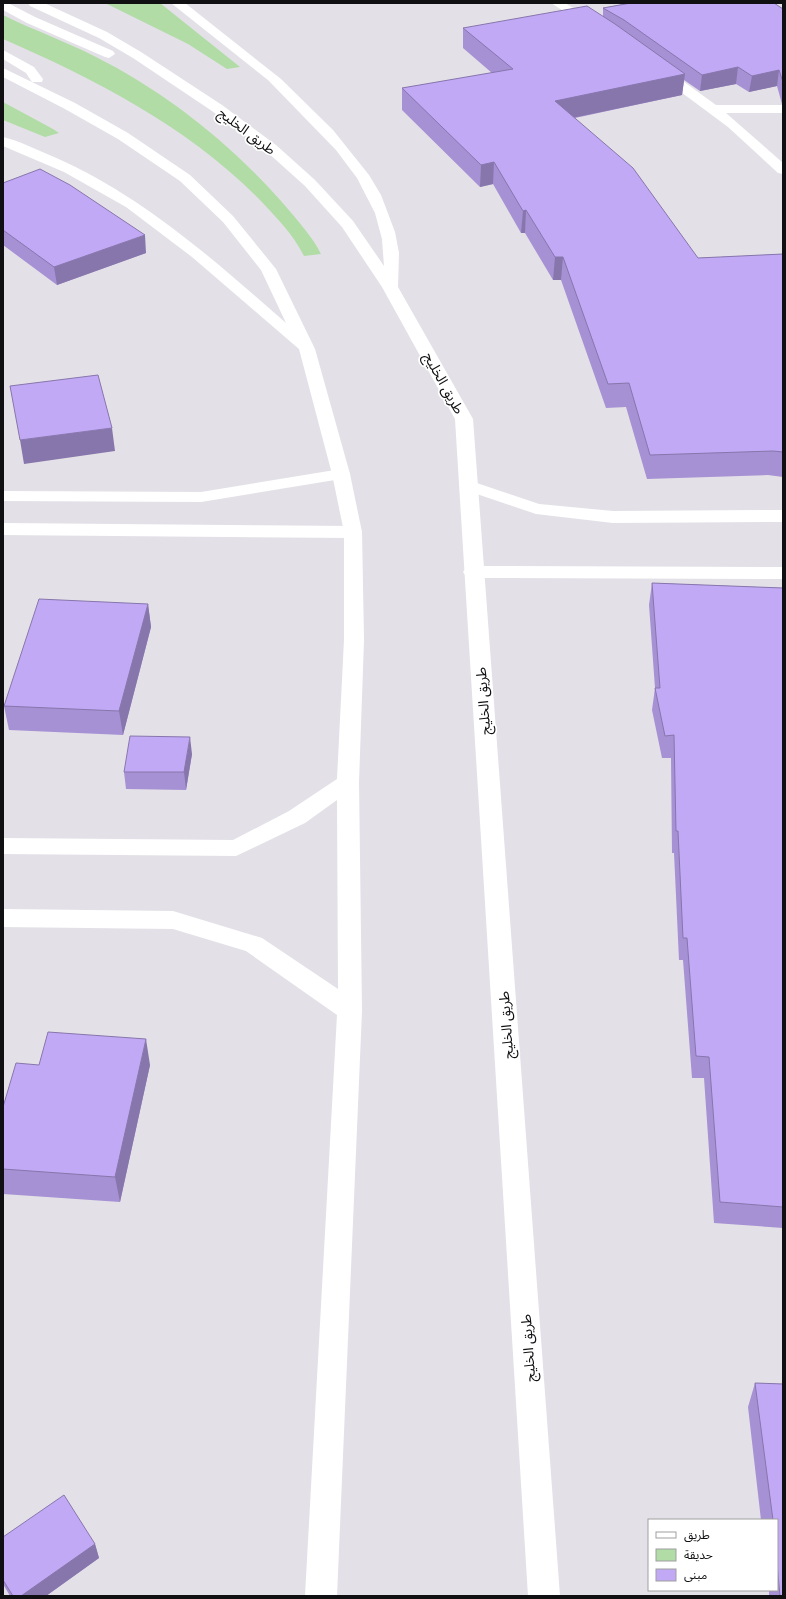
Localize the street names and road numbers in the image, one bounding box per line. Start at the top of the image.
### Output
street label: طريق الخليج [213,103,279,160]
street label: طريق الخليج [418,349,468,418]
street label: طريق الخليج [472,666,496,735]
street label: طريق الخليج [495,990,519,1059]
street label: طريق الخليج [517,1313,541,1382]

